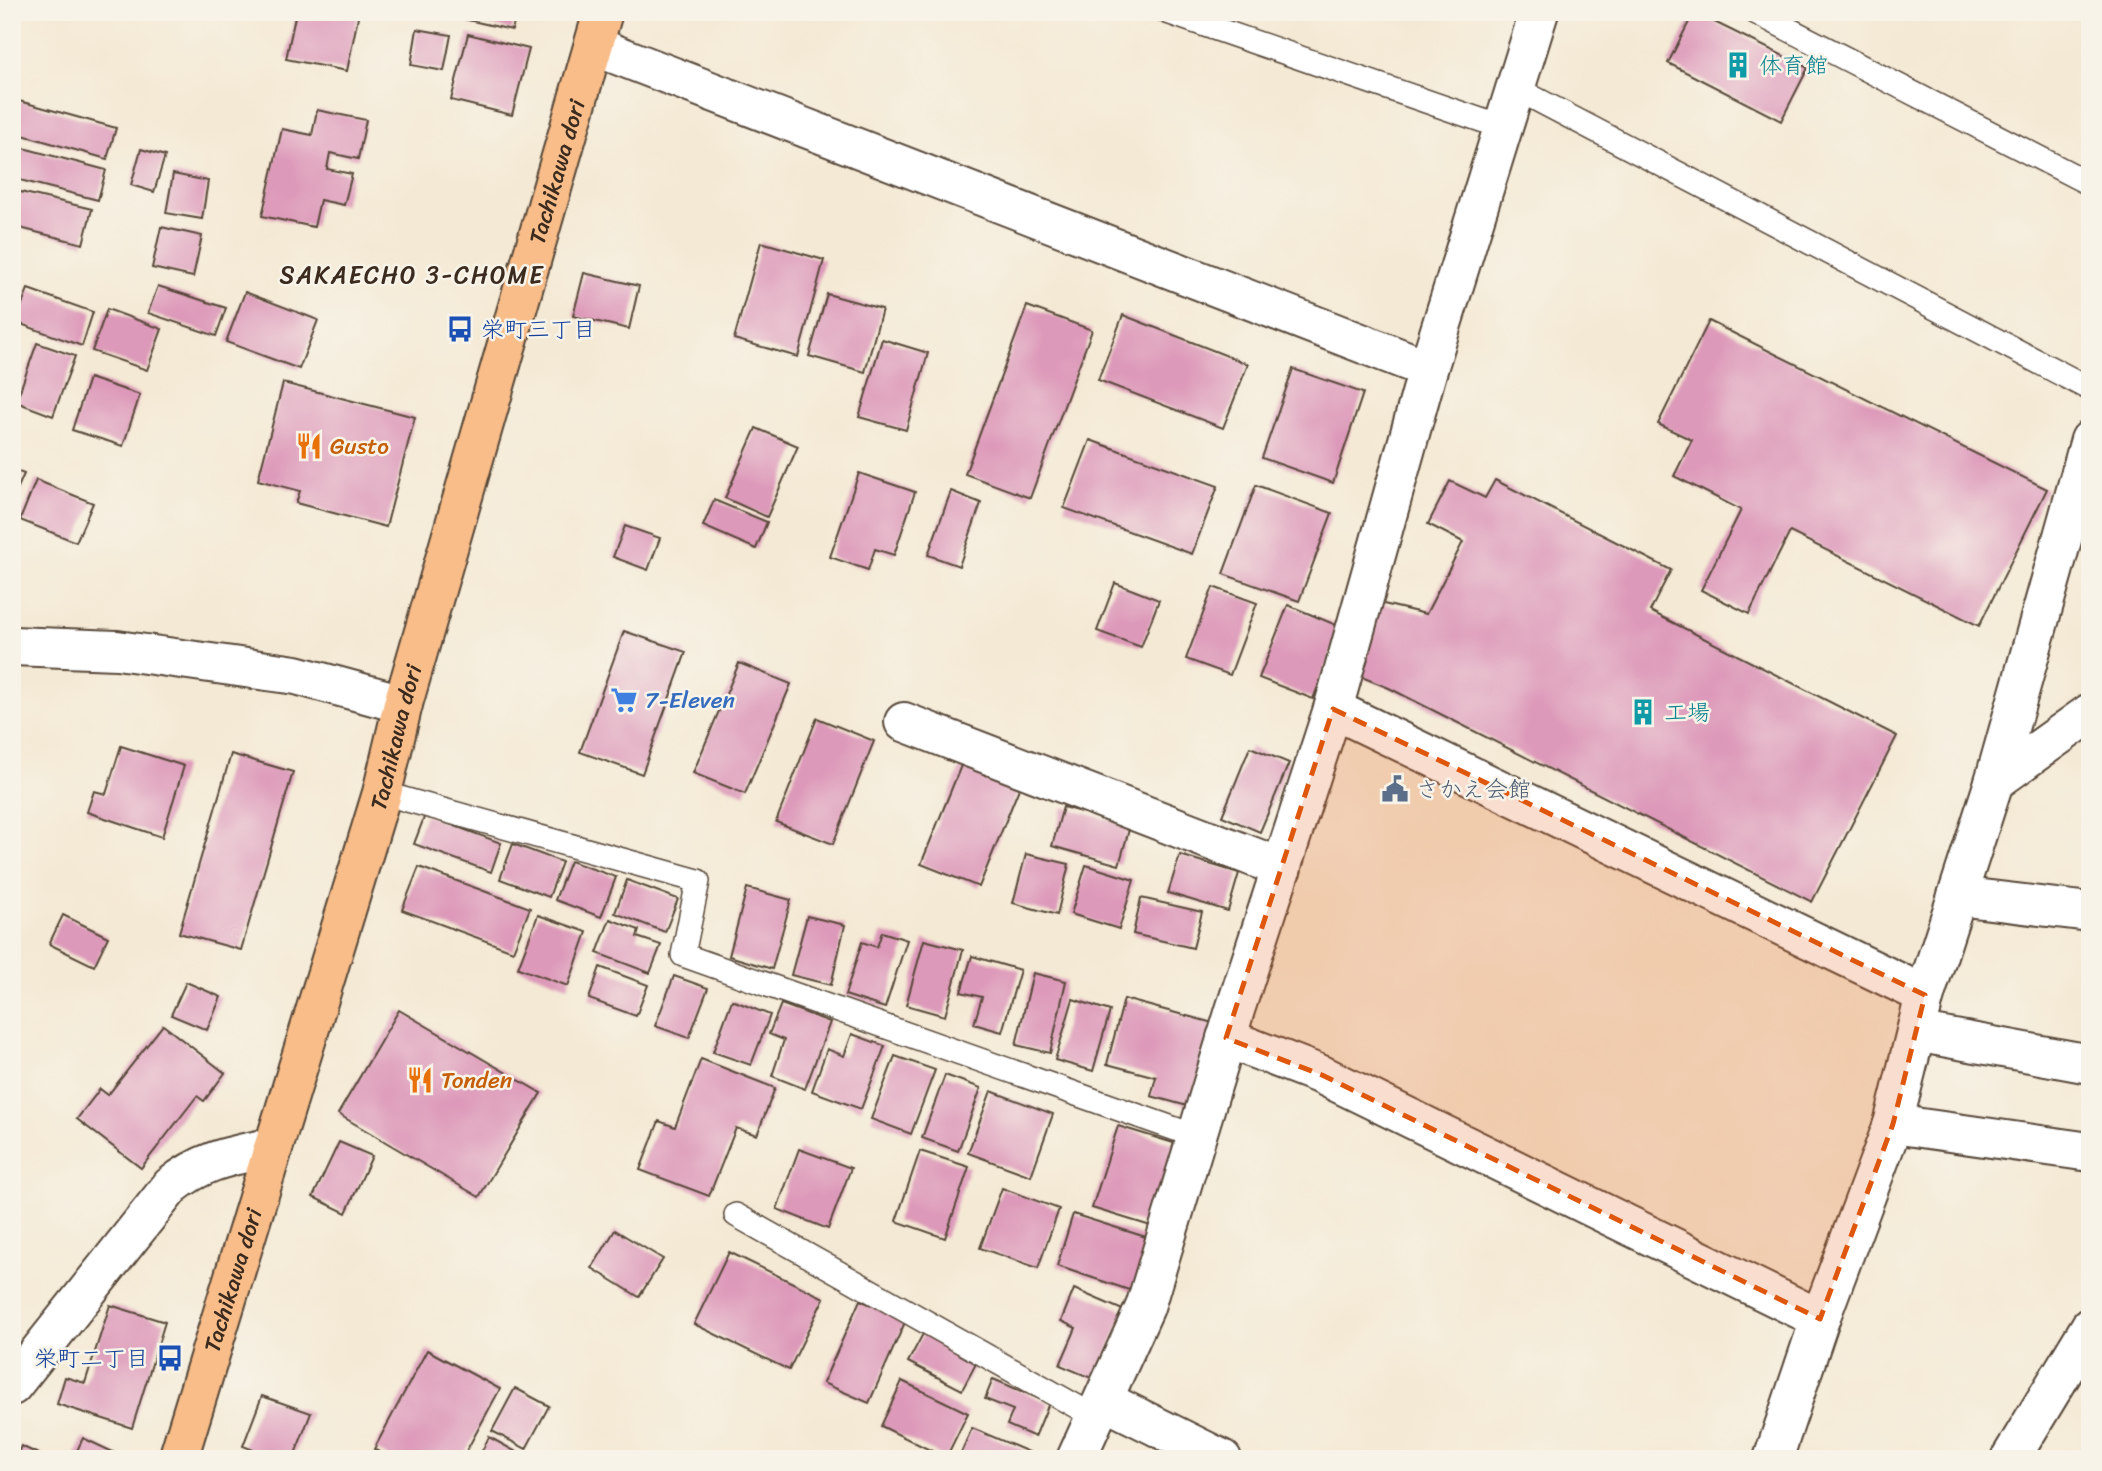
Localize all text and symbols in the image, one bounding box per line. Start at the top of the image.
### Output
place label: 体育館 [1759,45,1828,86]
building icon: 体育館 [1723,50,1753,80]
street label: Tachikawa dori [517,94,598,249]
district label: SAKAECHO 3-CHOME [280,254,544,296]
place label: 栄町三丁目 [481,309,596,350]
bus stop icon: 栄町三丁目 [445,314,475,344]
place label: Gusto [330,426,389,467]
restaurant icon: Gusto [294,431,324,461]
street label: Tachikawa dori [358,659,435,815]
place label: 7-Eleven [645,680,735,721]
supermarket icon: 7-Eleven [609,685,639,715]
place label: 工場 [1664,692,1710,733]
building icon: 工場 [1628,697,1658,727]
place label: さかえ会館 [1416,769,1531,810]
public building icon: さかえ会館 [1380,774,1410,804]
place label: Tonden [441,1060,513,1101]
restaurant icon: Tonden [405,1065,435,1095]
street label: Tachikawa dori [192,1203,275,1358]
place label: 栄町二丁目 [34,1338,149,1379]
bus stop icon: 栄町二丁目 [155,1343,185,1373]

